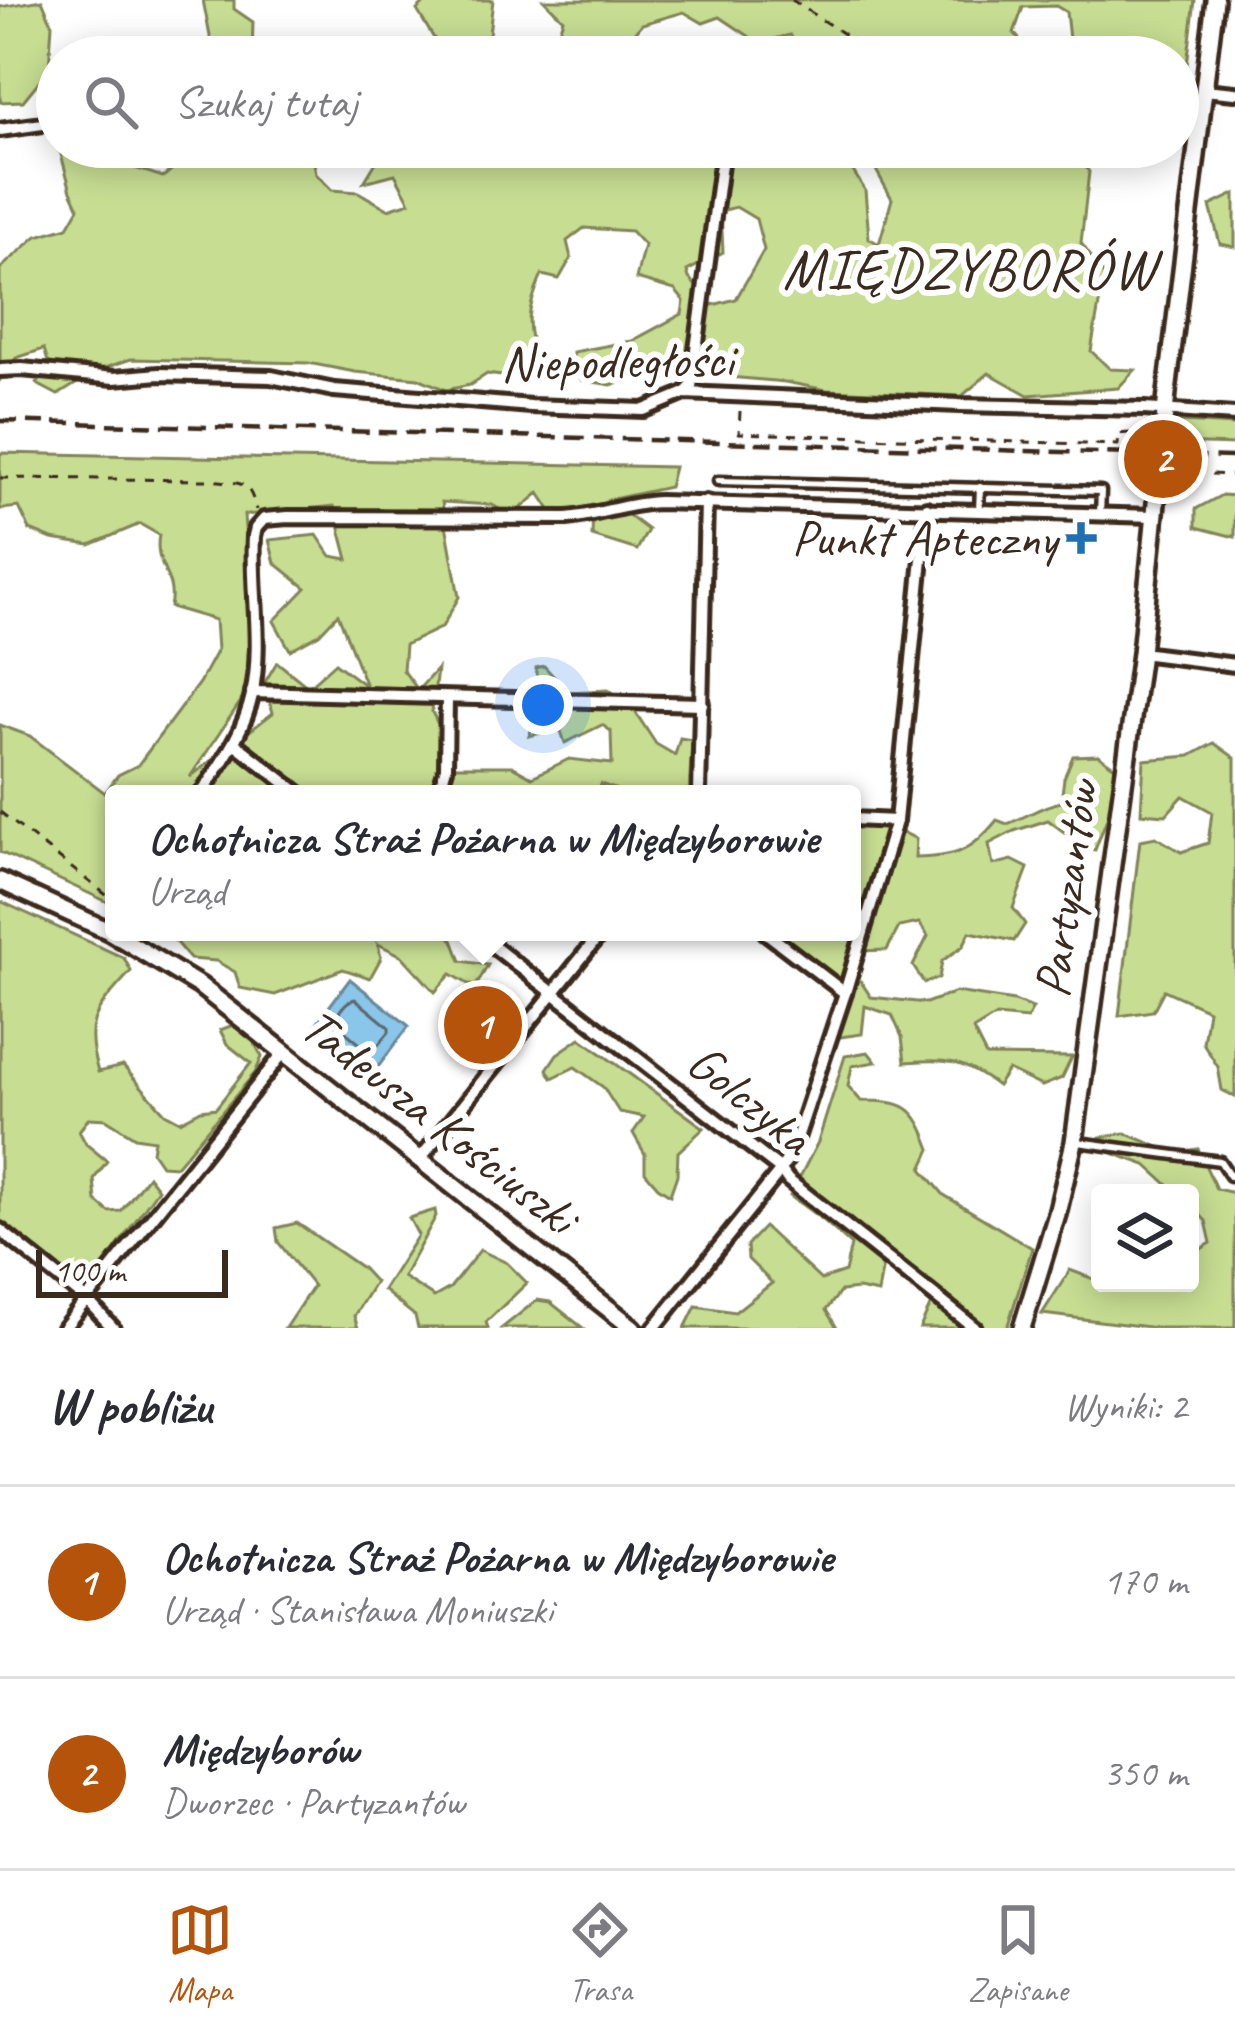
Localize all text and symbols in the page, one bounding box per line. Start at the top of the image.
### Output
search box [36,36,1199,168]
icon: search [78,69,144,135]
text: Szukaj tutaj [174,74,357,131]
district label: MIĘDZYBORÓW [783,233,1163,305]
street label: Niepodległości [500,327,739,395]
pin: 2 [1124,414,1202,504]
place label: Punkt Apteczny [791,506,1062,570]
marker: Punkt Apteczny [1068,525,1094,551]
your location [513,675,573,735]
street label: Partyzantów [1019,773,1113,1001]
popup [105,785,861,941]
text: Ochotnicza Straż Pożarna w Międzyborowie [148,810,818,867]
text: Urząd [148,867,226,916]
pin: 1 [444,980,522,1070]
street label: Tadeusza Kościuszki [289,994,594,1252]
street label: Golczyka [675,1029,828,1171]
map controls [1091,1184,1199,1292]
button: layers [1091,1184,1199,1292]
scale bar [36,1244,228,1297]
text: 100 m [54,1250,125,1292]
text: W pobliżu [48,1374,211,1438]
text: Wyniki: 2 [1064,1382,1187,1431]
text: Ochotnicza Straż Pożarna w Międzyborowie [162,1529,832,1586]
text: 1 [78,1557,96,1606]
text: 170 m [1103,1557,1187,1606]
text: Urząd · Stanisława Moniuszki [162,1586,553,1635]
text: Międzyborów [162,1721,358,1778]
text: 2 [78,1749,96,1798]
text: 350 m [1103,1749,1187,1798]
text: Dworzec · Partyzantów [162,1778,464,1827]
tab: Mapa [167,1897,233,2011]
tab: Trasa [567,1897,633,2011]
tab: Zapisane [968,1897,1068,2011]

